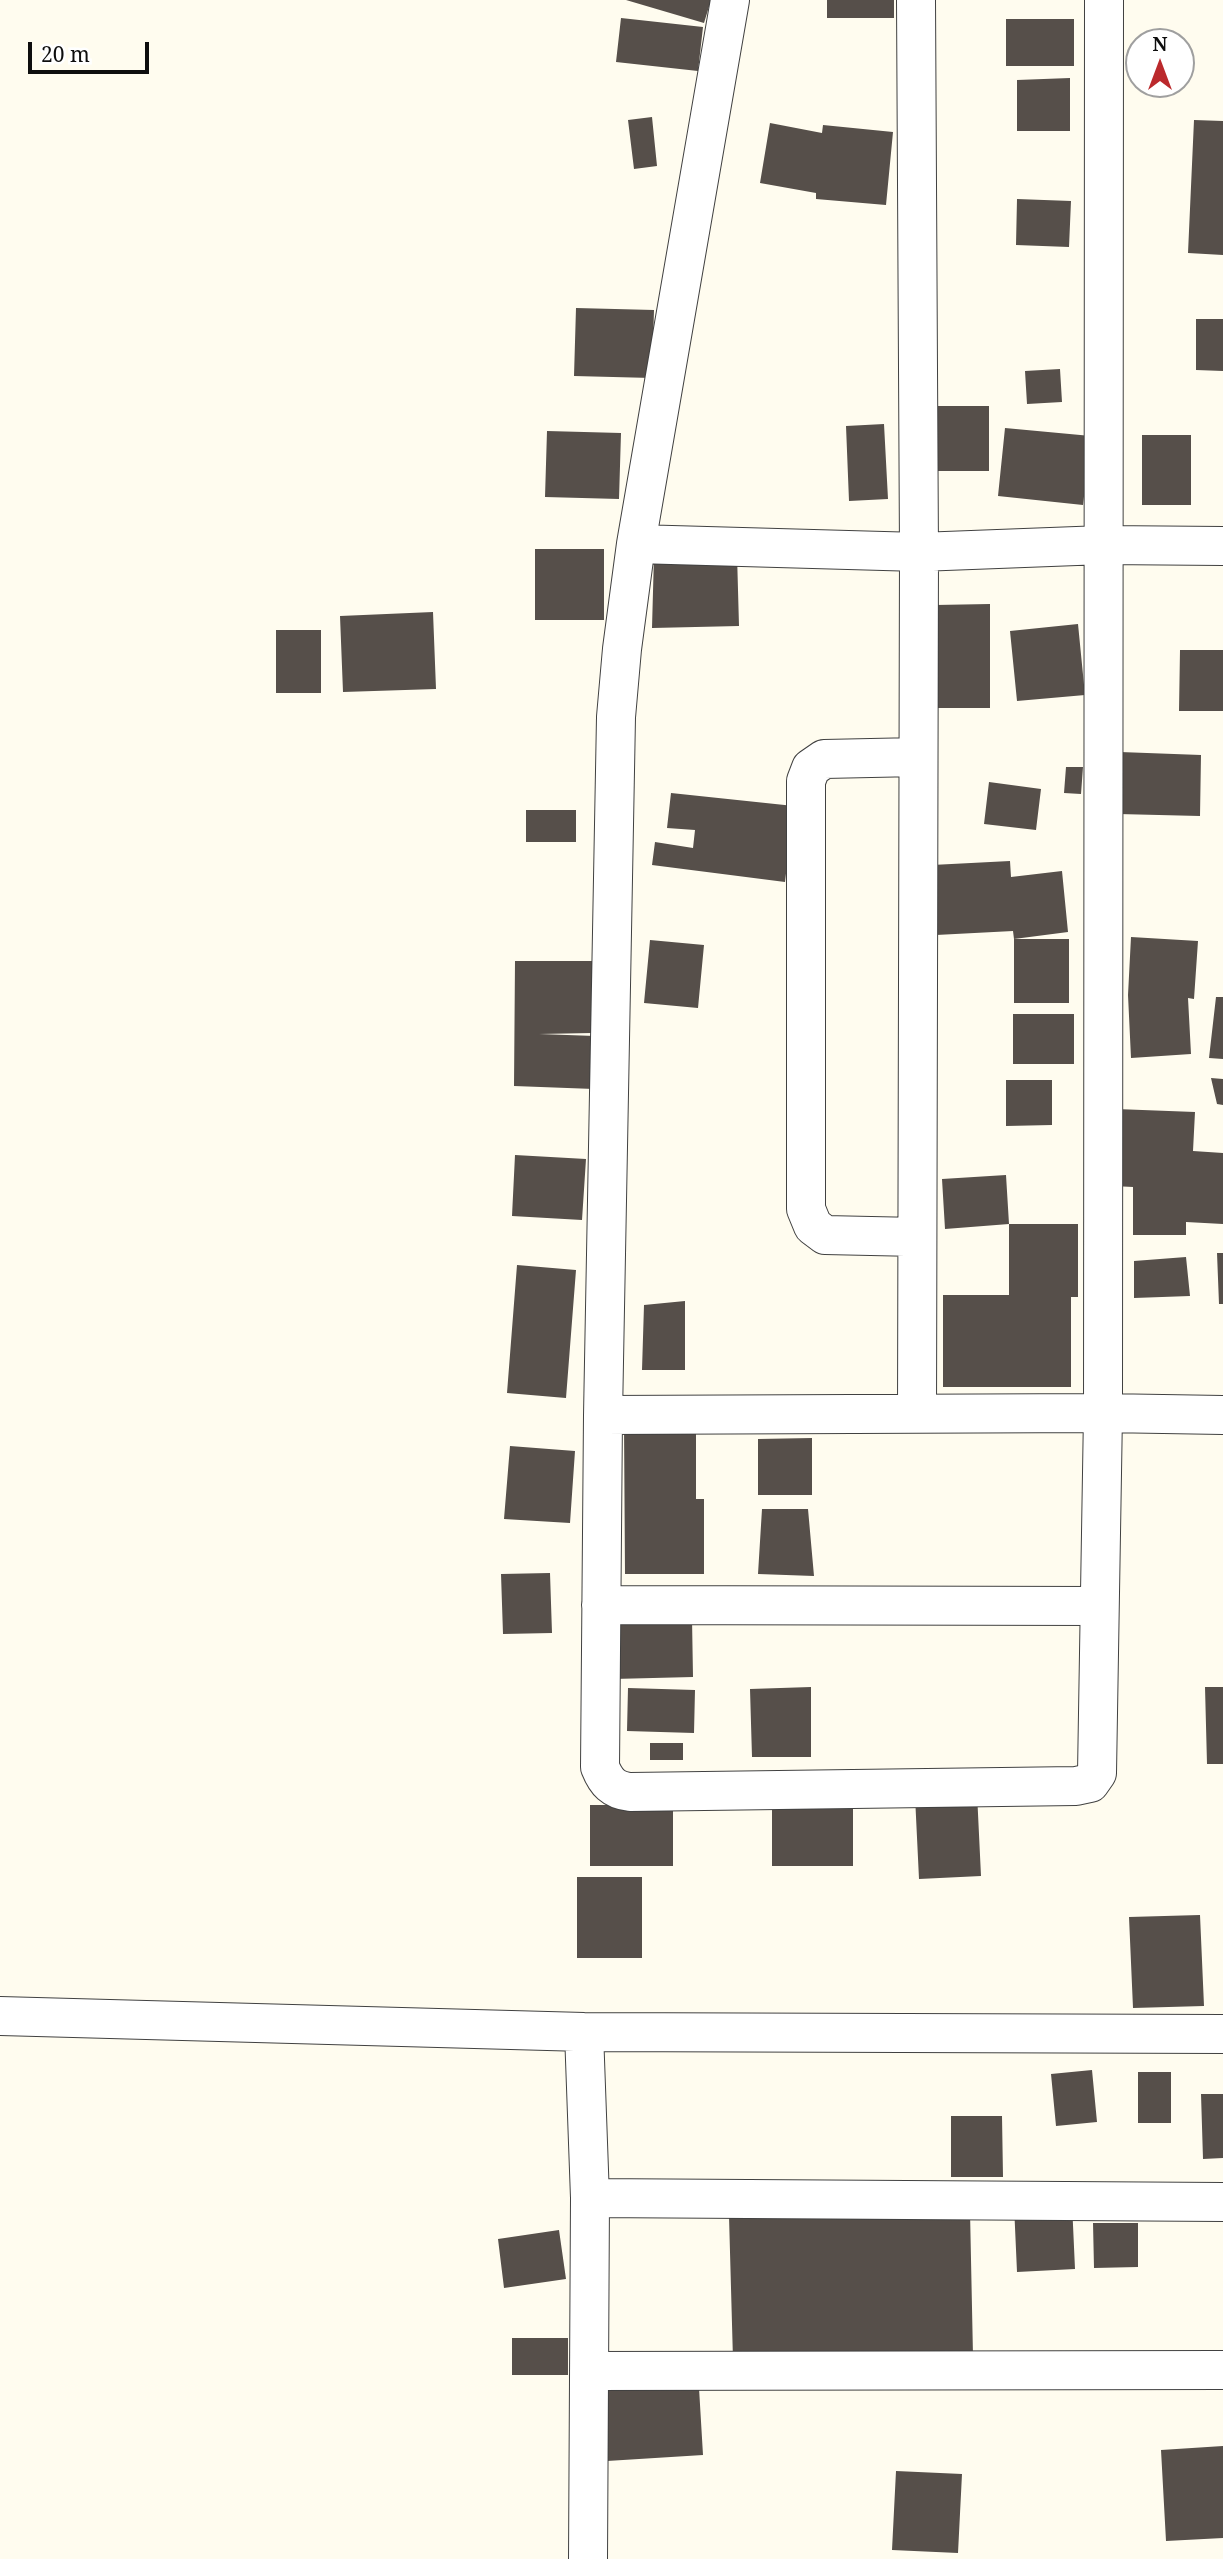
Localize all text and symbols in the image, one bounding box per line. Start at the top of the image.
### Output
scale bar [32,28,152,72]
north arrow [1125,28,1195,98]
text: N [1153,31,1167,57]
text: 20 m [41,40,90,68]

